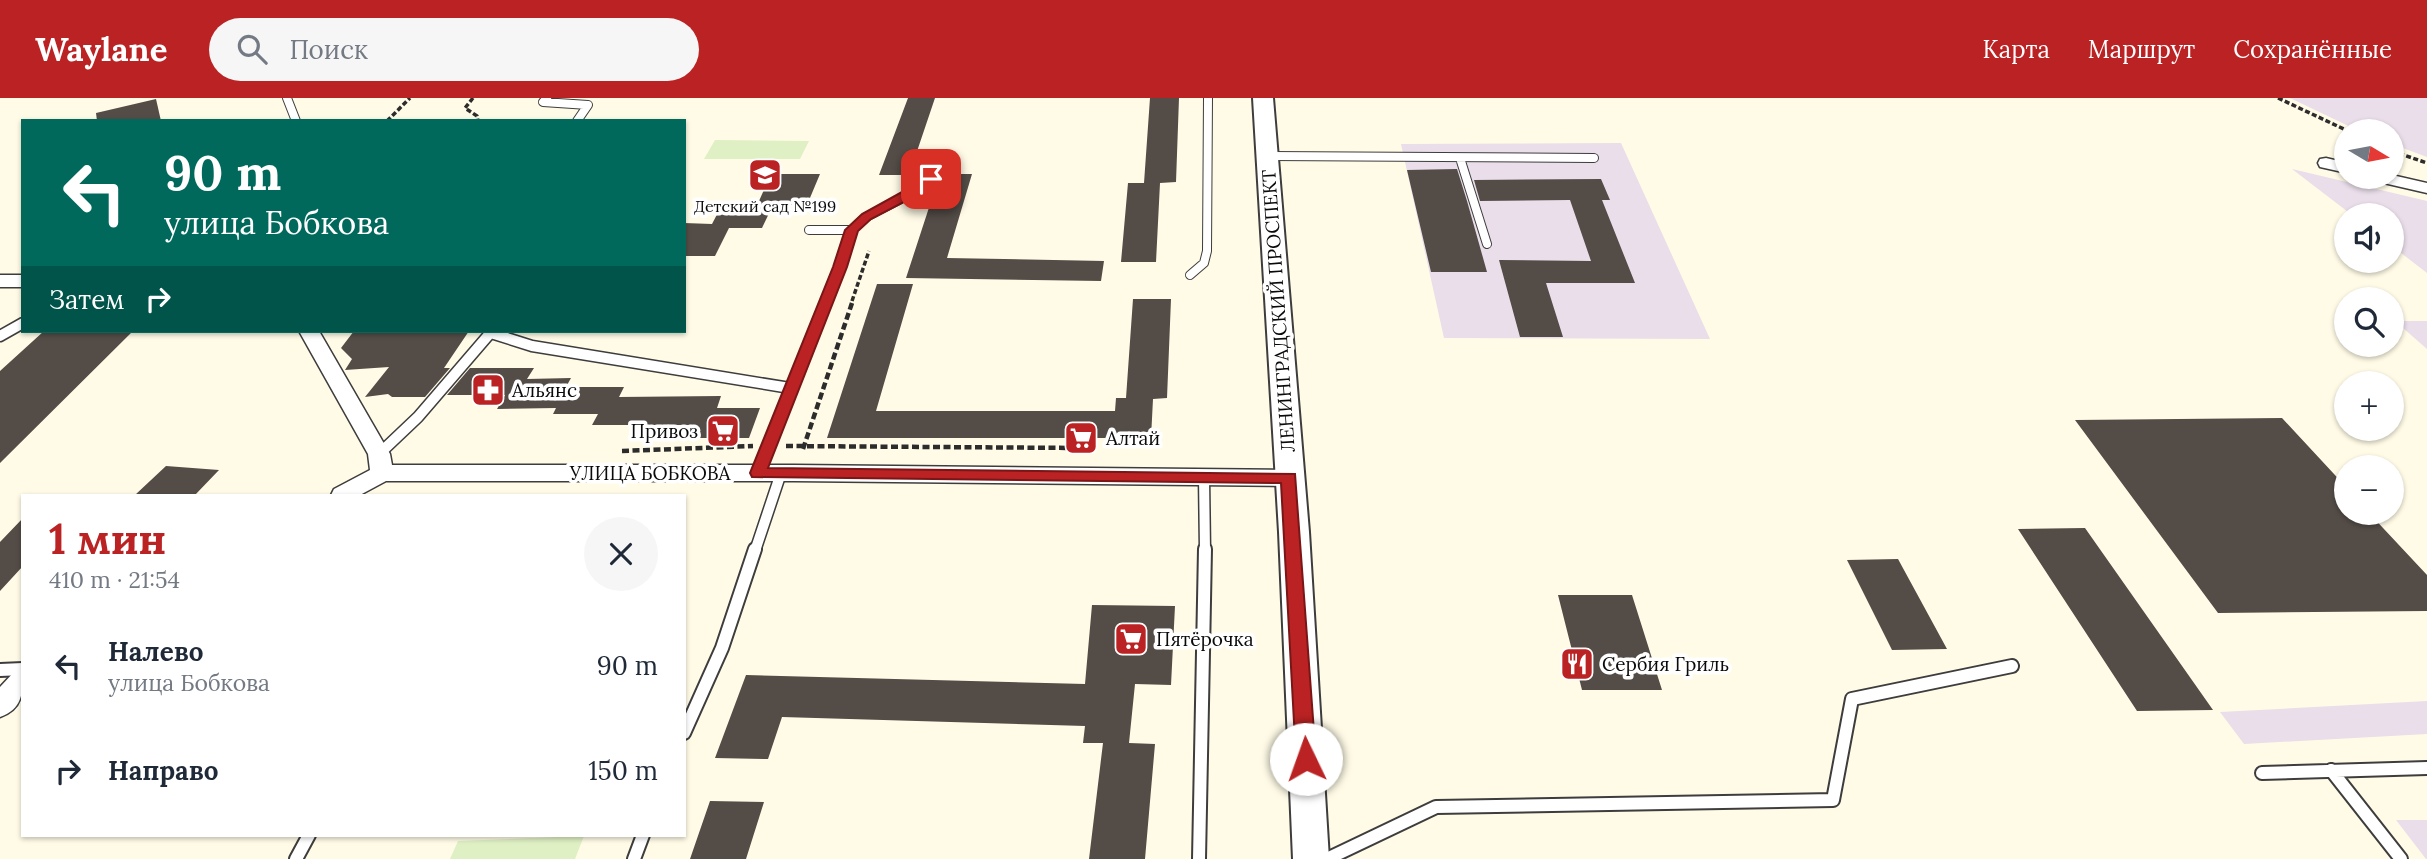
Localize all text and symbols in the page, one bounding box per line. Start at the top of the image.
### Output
search box [209,18,699,81]
text: Waylane [35,28,167,70]
icon: search [233,30,271,68]
text: Поиск [289,33,368,66]
text: Карта [1982,34,2050,65]
text: Маршрут [2088,34,2195,65]
text: Сохранённые [2233,34,2392,65]
north arrow [2334,119,2404,189]
map controls [2334,119,2404,525]
text: 90 m [164,141,281,203]
icon: left [49,147,140,238]
pin [901,149,961,209]
school or university icon: Детский сад №199 [746,156,784,194]
icon: arrive [912,160,950,198]
street label: ЛЕНИНГРАДСКИЙ ПРОСПЕКТ [1256,169,1300,453]
place label: Детский сад №199 [694,196,836,216]
text: улица Бобкова [164,202,389,243]
button: sound [2334,203,2404,273]
icon: right [139,280,177,318]
text: Затем [49,283,125,316]
button: search [2334,287,2404,357]
pharmacy icon: Альянс [469,371,507,409]
button: + [2334,371,2404,441]
place label: Альянс [511,378,577,402]
supermarket icon: Привоз [704,412,742,450]
place label: Привоз [631,419,698,443]
supermarket icon: Алтай [1062,419,1100,457]
place label: Алтай [1105,426,1160,450]
button: − [2334,455,2404,525]
street label: УЛИЦА БОБКОВА [569,461,731,485]
text: 1 мин [49,512,166,566]
button: close [584,517,658,591]
text: 410 m · 21:54 [49,565,180,594]
supermarket icon: Пятёрочка [1112,620,1150,658]
place label: Пятёрочка [1156,627,1254,651]
text: Налево [108,635,204,668]
restaurant icon: Сербия Гриль [1558,645,1596,683]
icon: left [49,647,87,685]
text: 90 m [597,649,658,682]
place label: Сербия Гриль [1602,652,1729,676]
text: улица Бобкова [108,668,270,697]
position arrow [1269,722,1343,796]
icon: right [49,752,87,790]
text: Направо [108,754,219,787]
text: 150 m [588,754,658,787]

